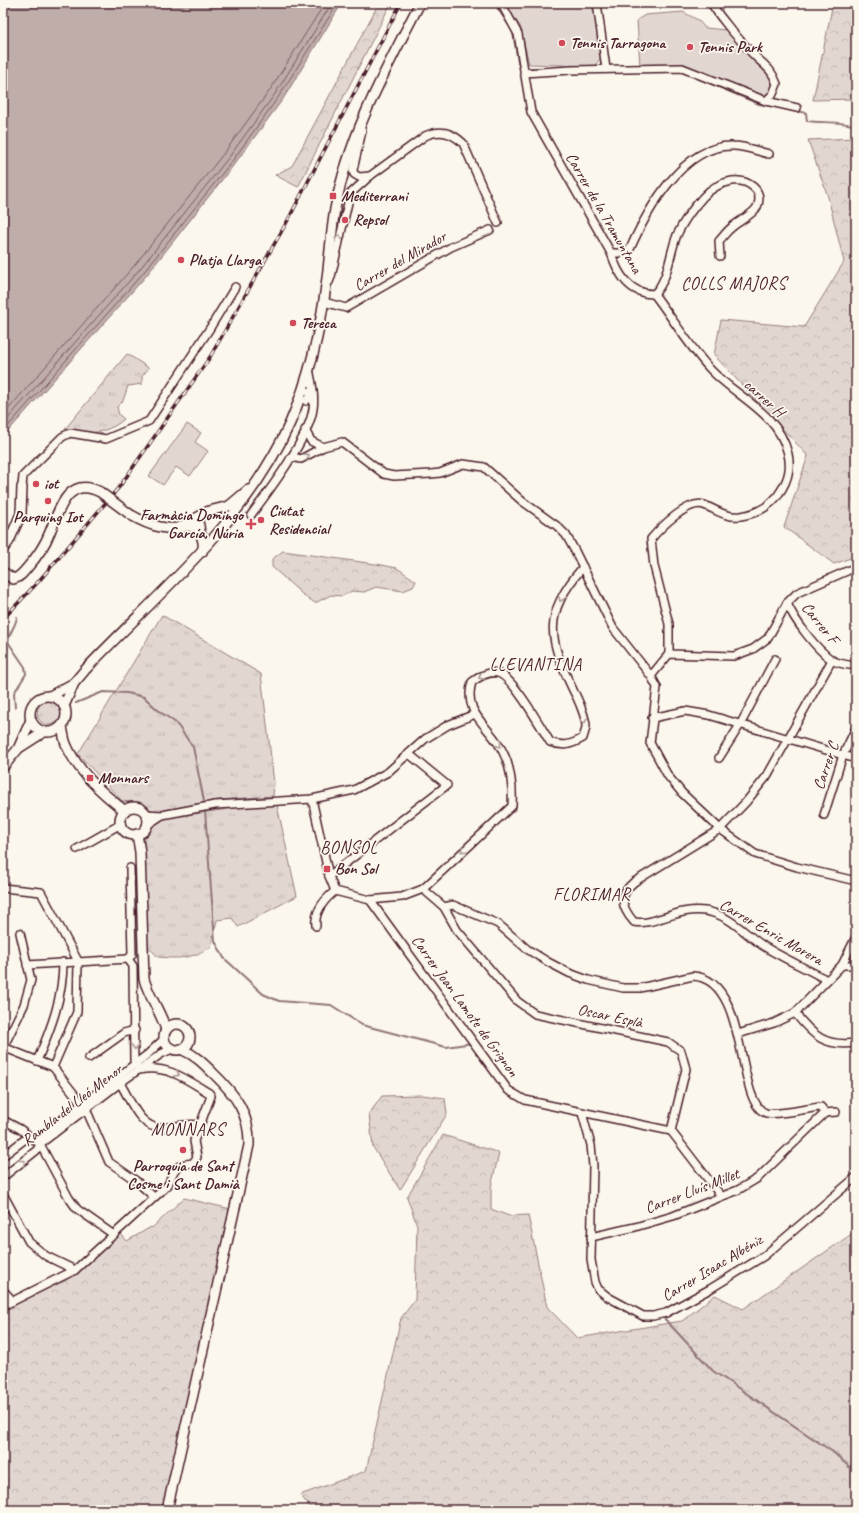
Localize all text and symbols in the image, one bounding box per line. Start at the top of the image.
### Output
place label: Tennis Tarragona [570,33,667,53]
place label: Tennis Park [698,37,764,57]
marker: Tennis Tarragona [557,38,567,48]
marker: Tennis Park [685,42,695,52]
street label: Carrer de la Tramuntana [561,149,648,278]
place label: Mediterrani [341,186,409,206]
marker: Mediterrani [328,191,338,201]
place label: Repsol [353,210,390,230]
marker: Repsol [340,215,350,225]
street label: Carrer del Mirador [350,226,451,296]
one-way arrow [335,234,343,240]
place label: Platja Llarga [189,250,263,270]
marker: Platja Llarga [176,255,186,265]
district label: COLLS MAJORS [681,273,790,294]
place label: Tereca [301,313,337,333]
marker: Tereca [288,318,298,328]
street label: carrer H [739,374,791,423]
one-way arrow [303,453,311,460]
place label: iot [44,474,60,494]
marker: iot [31,479,41,489]
marker: Parquing Iot [43,496,53,506]
place label: Ciutat Residencial [269,501,332,539]
place label: Farmàcia Domingo García, Núria [140,505,245,543]
place label: Parquing Iot [13,507,84,527]
marker: Ciutat Residencial [256,515,266,525]
marker: Farmàcia Domingo García, Núria [246,519,256,529]
one-way arrow [557,595,565,602]
street label: Carrer F [797,598,845,651]
district label: LLEVANTINA [490,654,583,675]
one-way arrow [478,672,485,680]
one-way arrow [580,718,588,725]
street label: Carrer C [809,738,844,792]
one-way arrow [494,740,501,747]
place label: Monnars [98,768,149,788]
marker: Monnars [85,773,95,783]
district label: BONSOL [320,837,378,858]
one-way arrow [460,845,468,853]
place label: Bon Sol [335,859,380,879]
marker: Bon Sol [322,864,332,874]
district label: FLORIMAR [553,884,632,905]
street label: Carrer Enric Morera [716,894,827,970]
street label: Carrer Joan Lamote de Grignon [407,931,524,1081]
street label: Oscar Esplà [576,999,645,1033]
one-way arrow [130,1044,139,1050]
street label: Rambla del Lleó Menor [18,1059,127,1150]
one-way arrow [173,1069,180,1077]
district label: MONNARS [151,1119,228,1140]
marker: Parroquia de Sant Cosme i Sant Damià [178,1145,188,1155]
place label: Parroquia de Sant Cosme i Sant Damià [127,1156,241,1194]
one-way arrow [18,1159,25,1166]
street label: Carrer Lluís Millet [642,1163,744,1218]
street label: Carrer Isaac Albéniz [658,1229,768,1306]

